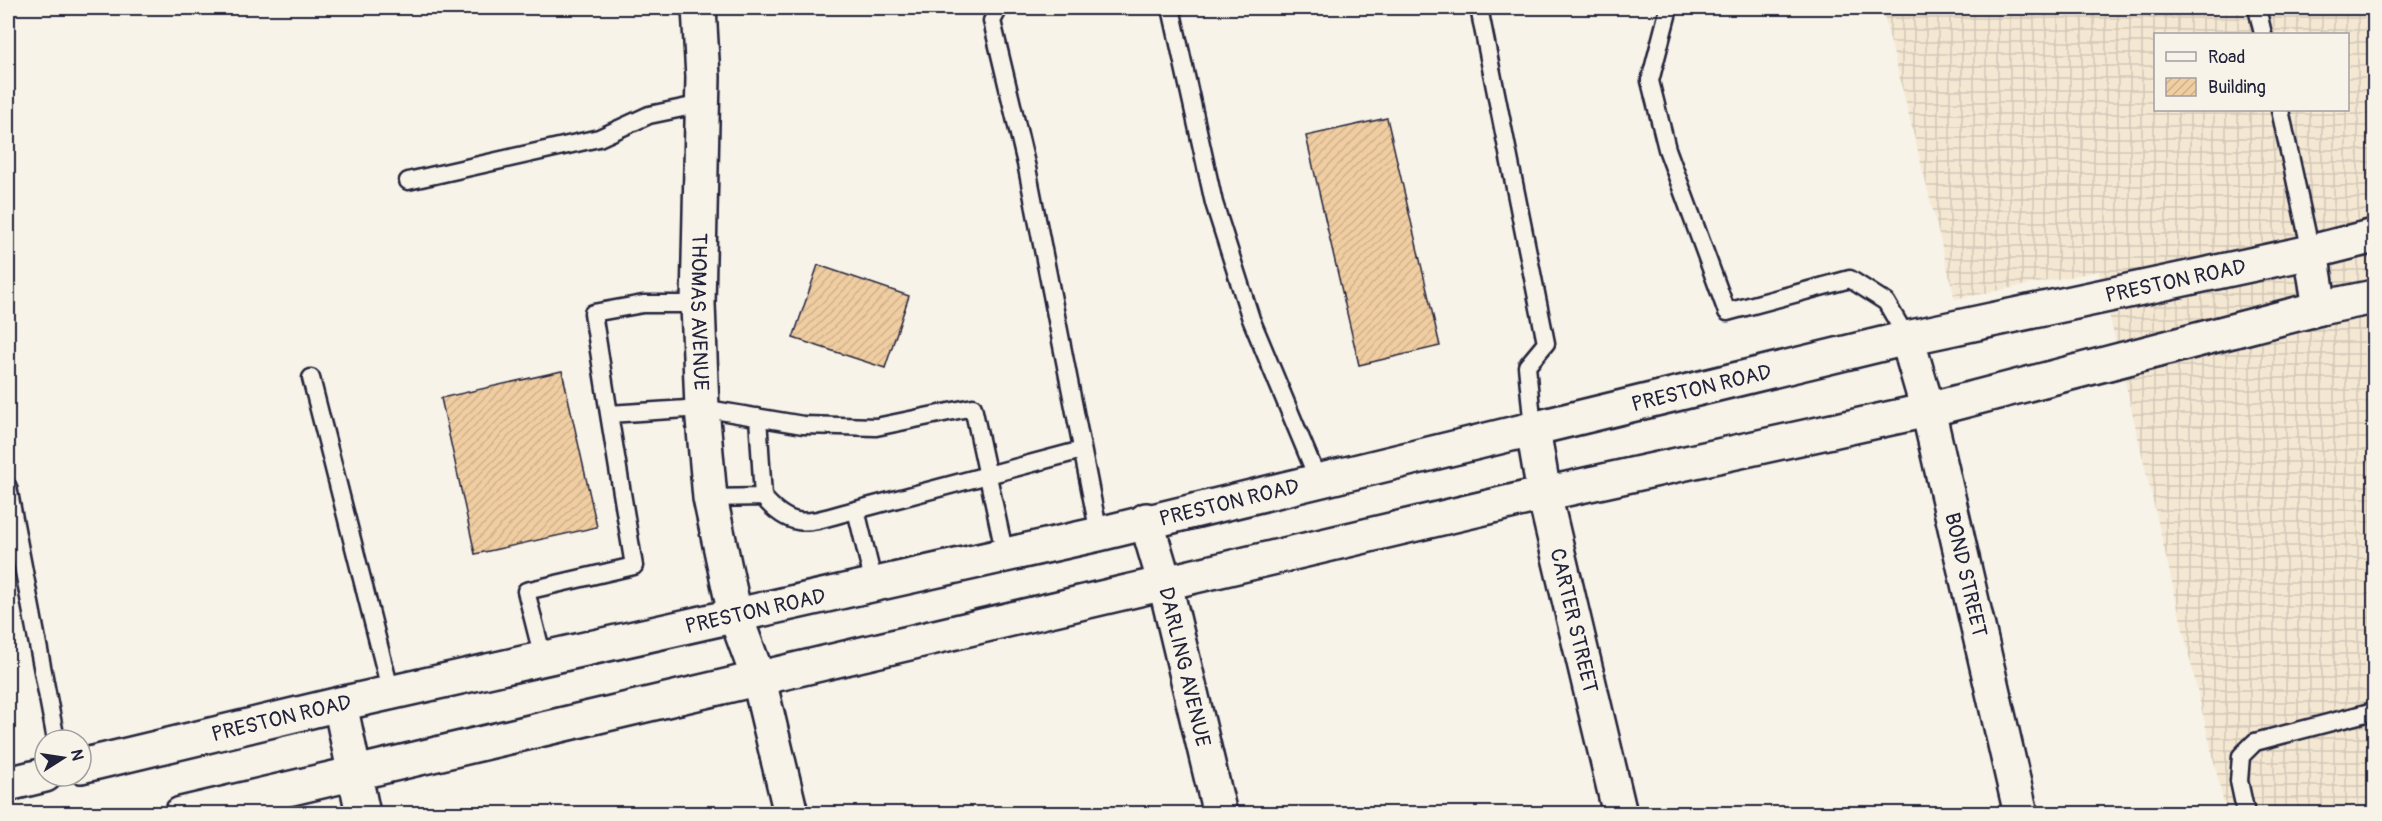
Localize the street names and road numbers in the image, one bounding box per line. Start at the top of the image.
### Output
street label: THOMAS AVENUE [684,233,714,391]
street label: PRESTON ROAD [2103,253,2248,309]
street label: PRESTON ROAD [1629,358,1774,418]
street label: PRESTON ROAD [1157,473,1302,533]
street label: BOND STREET [1938,510,1993,640]
street label: CARTER STREET [1543,546,1604,696]
street label: PRESTON ROAD [683,583,828,640]
street label: DARLING AVENUE [1152,584,1216,750]
street label: PRESTON ROAD [209,689,354,748]

